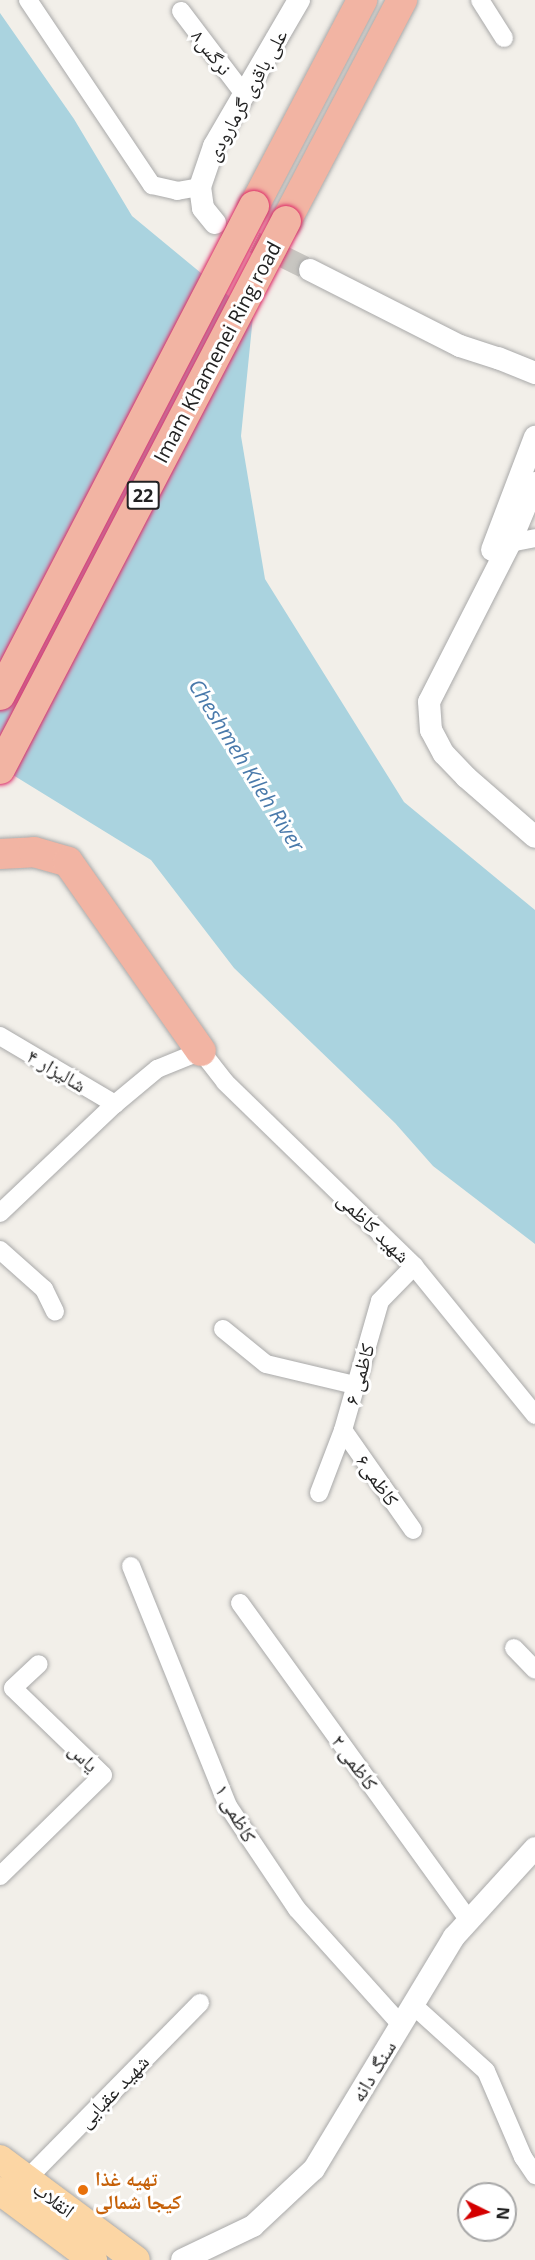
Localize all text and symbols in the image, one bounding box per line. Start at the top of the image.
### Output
street label: نرگس۸ [187,24,237,80]
street label: علی باقری گرمارودی [200,25,292,165]
street label: Imam Khamenei Ring road [148,237,286,467]
road number: 22 [126,480,160,510]
water label: Cheshmeh Kileh River [184,674,310,856]
street label: شالیزار ۴ [23,1043,91,1097]
street label: شهید کاظمی [333,1187,415,1267]
street label: کاظمی ۶ [339,1341,379,1407]
street label: کاظمی۶ [352,1450,404,1510]
street label: کاظمی ۲ [327,1730,383,1794]
street label: یاس [64,1737,104,1777]
street label: کاظمی ۱ [210,1780,262,1846]
street label: سنگ دانه [345,2036,401,2106]
street label: شهید عقبایی [72,2050,154,2132]
place label: تهیه غذا کیجا شمالی [95,2166,181,2213]
street label: انقلاب [29,2176,79,2222]
north arrow [457,2182,517,2242]
marker: تهیه غذا کیجا شمالی [76,2183,90,2197]
text: N [491,2206,514,2221]

